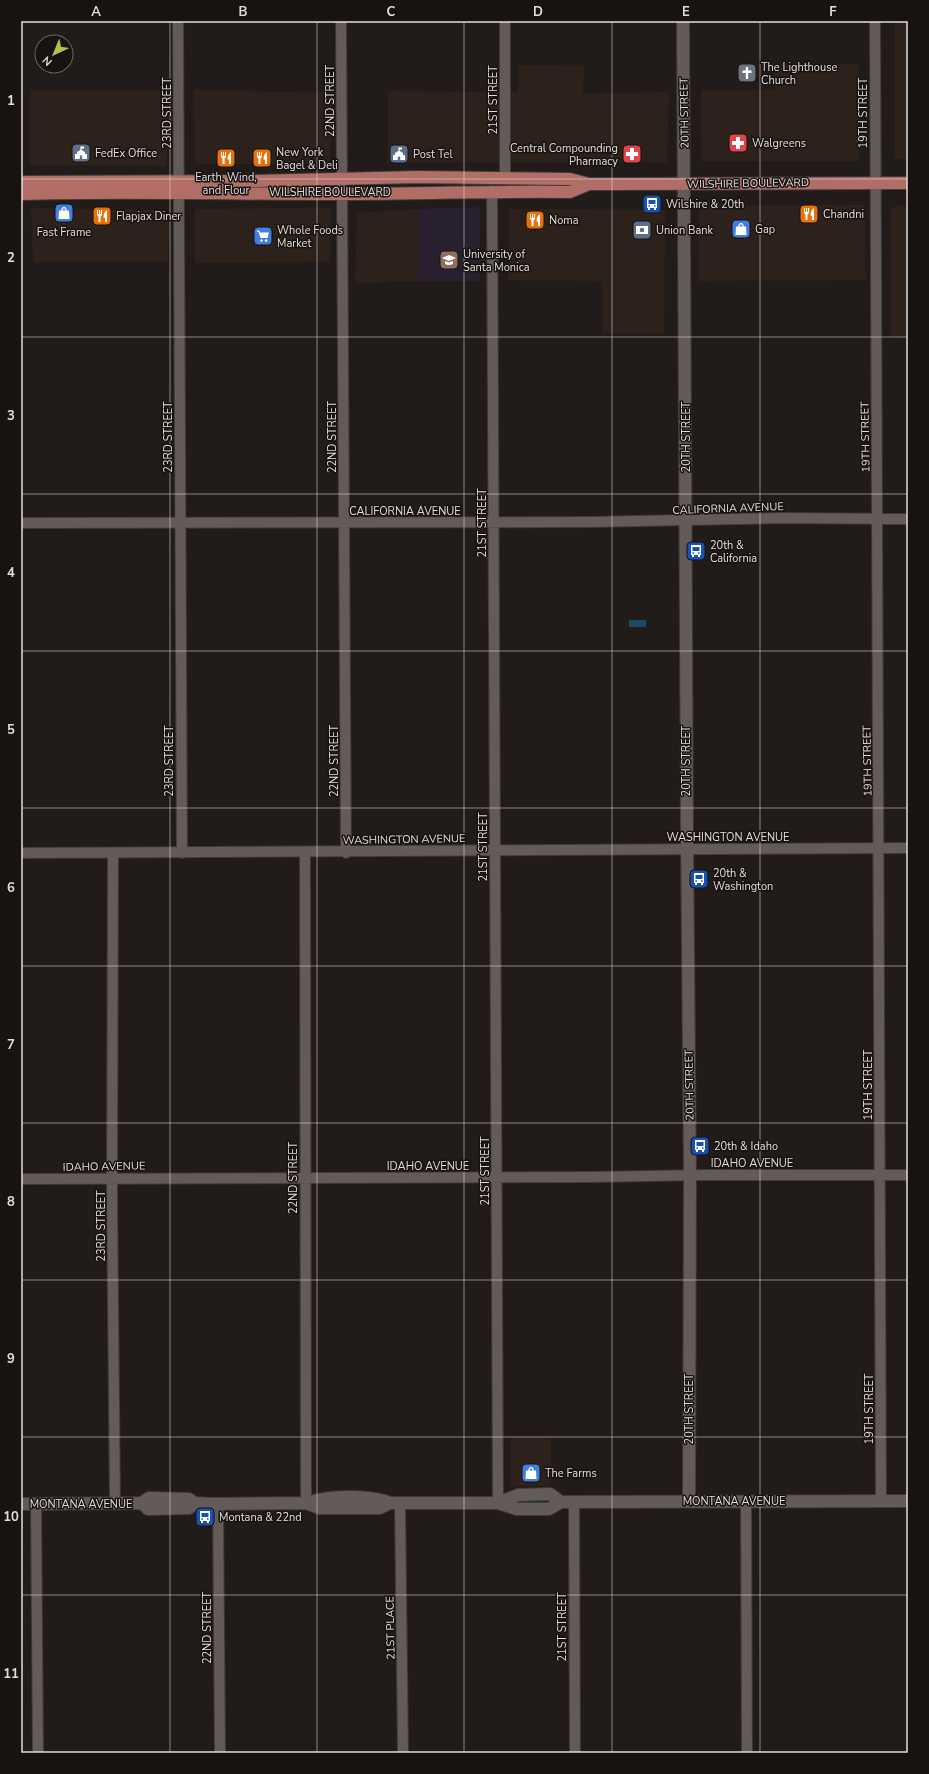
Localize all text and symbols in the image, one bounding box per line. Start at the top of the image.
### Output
text: A [91,3,101,21]
text: B [239,3,248,21]
text: C [387,3,396,21]
text: D [533,3,543,21]
text: E [682,3,690,21]
text: F [829,3,837,21]
north arrow [34,34,74,74]
text: N [39,53,56,69]
place label: The Lighthouse Church [761,60,837,88]
church icon: The Lighthouse Church [736,62,758,84]
street label: 22ND STREET [323,65,338,137]
street label: 21ST STREET [486,65,501,135]
street label: 23RD STREET [160,77,175,149]
street label: 20TH STREET [676,77,693,149]
street label: 19TH STREET [856,77,871,148]
text: 1 [7,92,15,110]
pharmacy icon: Walgreens [727,132,749,154]
place label: Walgreens [752,136,806,151]
place label: Central Compounding Pharmacy [510,141,618,169]
public building icon: FedEx Office [70,142,92,164]
public building icon: Post Tel [388,143,410,165]
pharmacy icon: Central Compounding Pharmacy [621,143,643,165]
place label: New York Bagel & Deli [276,145,338,173]
place label: FedEx Office [95,146,157,161]
restaurant icon: Earth, Wind, and Flour [215,147,237,169]
restaurant icon: New York Bagel & Deli [251,147,273,169]
place label: Post Tel [413,147,453,162]
place label: Earth, Wind, and Flour [195,170,257,198]
street label: WILSHIRE BOULEVARD [687,175,809,192]
street label: WILSHIRE BOULEVARD [269,185,391,200]
bus stop icon: Wilshire & 20th [641,193,663,215]
place label: Wilshire & 20th [666,197,744,212]
shop icon: Fast Frame [53,202,75,224]
restaurant icon: Chandni [798,203,820,225]
restaurant icon: Flapjax Diner [91,205,113,227]
place label: Chandni [823,207,864,222]
place label: Flapjax Diner [116,209,181,224]
restaurant icon: Noma [524,209,546,231]
place label: Noma [549,213,579,228]
shop icon: Gap [730,218,752,240]
bank icon: Union Bank [631,219,653,241]
place label: Gap [755,222,775,237]
place label: Whole Foods Market [277,223,343,251]
place label: Union Bank [656,223,714,238]
place label: Fast Frame [37,225,91,240]
supermarket icon: Whole Foods Market [252,225,274,247]
place label: University of Santa Monica [463,247,530,275]
text: 2 [7,249,15,267]
school or university icon: University of Santa Monica [438,249,460,271]
street label: 23RD STREET [161,401,176,473]
street label: 22ND STREET [325,401,340,473]
street label: 20TH STREET [679,401,694,472]
street label: 19TH STREET [857,401,874,473]
text: 3 [7,407,15,425]
street label: 21ST STREET [475,488,490,558]
street label: CALIFORNIA AVENUE [672,499,784,518]
street label: CALIFORNIA AVENUE [349,504,461,519]
place label: 20th & California [710,538,757,566]
bus stop icon: 20th & California [685,540,707,562]
text: 4 [7,564,15,582]
text: 5 [7,721,15,739]
street label: 23RD STREET [162,725,177,797]
street label: 22ND STREET [327,725,342,797]
street label: 20TH STREET [679,725,694,796]
street label: 19TH STREET [859,725,876,797]
street label: 21ST STREET [476,812,491,882]
street label: WASHINGTON AVENUE [667,830,789,845]
street label: WASHINGTON AVENUE [342,831,466,848]
place label: 20th & Washington [713,866,773,894]
bus stop icon: 20th & Washington [688,868,710,890]
text: 6 [7,879,15,897]
text: 7 [7,1036,15,1054]
street label: 20TH STREET [681,1049,698,1121]
street label: 19TH STREET [861,1049,876,1120]
bus stop icon: 20th & Idaho [689,1135,711,1157]
street label: 21ST STREET [478,1136,493,1206]
place label: 20th & Idaho [714,1139,778,1154]
street label: 22ND STREET [286,1142,301,1214]
street label: IDAHO AVENUE [711,1156,793,1171]
street label: IDAHO AVENUE [63,1158,145,1175]
street label: IDAHO AVENUE [387,1159,469,1174]
street label: 23RD STREET [94,1190,109,1262]
text: 8 [7,1193,15,1211]
text: 9 [7,1350,15,1368]
street label: 20TH STREET [682,1373,697,1444]
street label: 19TH STREET [862,1373,877,1444]
shop icon: The Farms [520,1462,542,1484]
place label: The Farms [545,1466,597,1481]
street label: MONTANA AVENUE [683,1494,785,1509]
street label: MONTANA AVENUE [30,1497,132,1512]
bus stop icon: Montana & 22nd [194,1506,216,1528]
text: 10 [3,1508,19,1526]
place label: Montana & 22nd [219,1510,302,1525]
street label: 22ND STREET [200,1592,215,1664]
street label: 21ST STREET [555,1592,570,1662]
street label: 21ST PLACE [382,1596,399,1660]
text: 11 [3,1665,19,1683]

